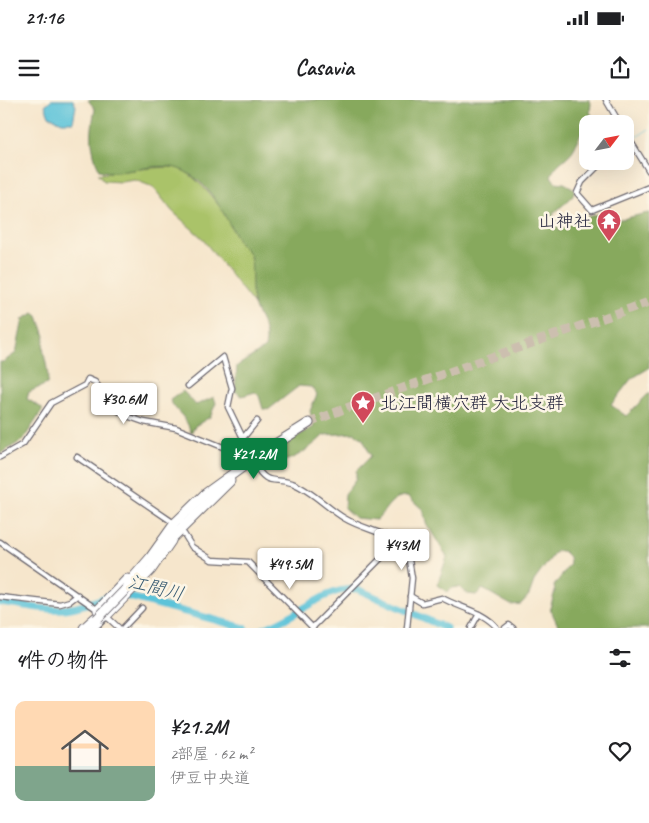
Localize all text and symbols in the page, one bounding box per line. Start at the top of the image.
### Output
text: 21:16 [25,6,63,30]
icon: menu [15,54,43,82]
text: Casavia [295,54,354,82]
icon: share [606,54,634,82]
north arrow [579,115,634,170]
map controls [579,115,634,170]
temple icon: 山神社 [596,208,622,242]
place label: 山神社 [538,210,592,232]
pin: ¥30.6M [83,382,165,425]
text: ¥30.6M [102,389,146,409]
place icon: 北江間横穴群 大北支群 [350,390,376,424]
place label: 北江間横穴群 大北支群 [380,392,564,414]
pin: ¥21.2M [213,438,295,480]
text: ¥21.2M [232,444,276,464]
pin: ¥43M [372,528,432,571]
text: ¥43M [385,535,419,555]
pin: ¥49.5M [249,548,331,590]
text: ¥49.5M [268,554,312,574]
water label: 江間川 [125,569,187,607]
icon: filters [606,644,634,672]
text: 4件の物件 [15,647,108,673]
text: ¥21.2M [170,714,227,740]
icon: home [55,721,115,781]
icon: heart [606,737,634,765]
text: 2部屋 · 62 m² [170,744,252,764]
text: 伊豆中央道 [170,768,250,788]

